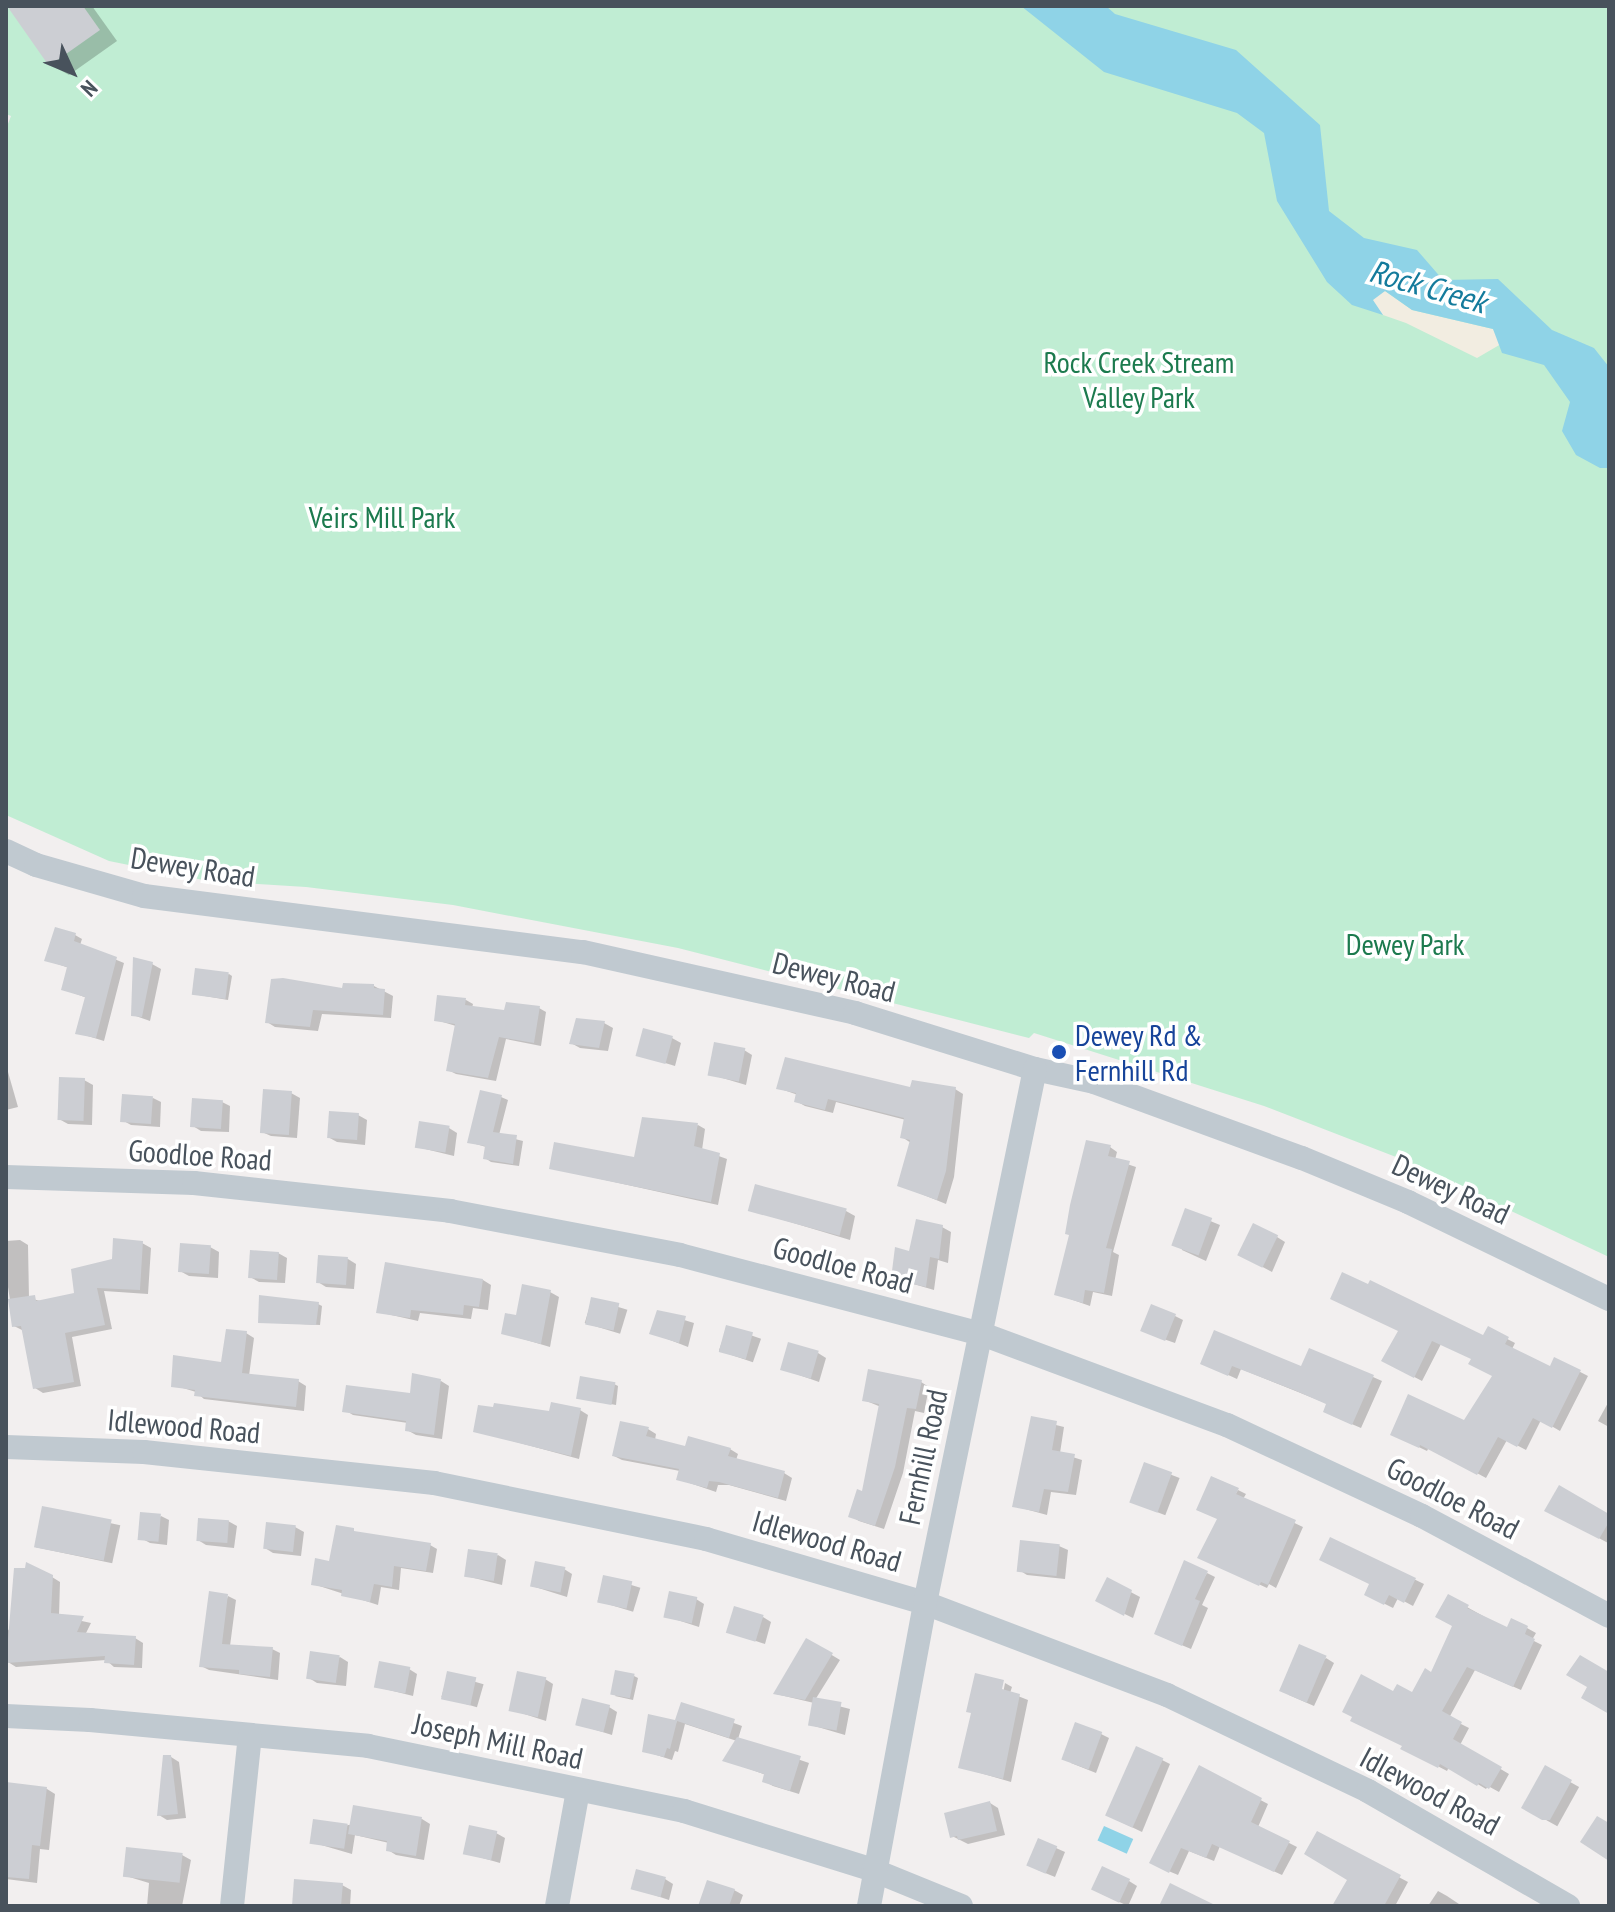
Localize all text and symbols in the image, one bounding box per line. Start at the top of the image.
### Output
north arrow [32,32,112,112]
text: N [75,75,103,103]
water label: Rock Creek [1365,251,1491,321]
park label: Rock Creek Stream Valley Park [1043,344,1235,414]
park label: Veirs Mill Park [309,499,455,535]
street label: Dewey Road [128,839,258,895]
park label: Dewey Park [1345,926,1465,962]
street label: Dewey Road [769,944,899,1010]
place label: Dewey Rd & Fernhill Rd [1075,1017,1203,1088]
marker: Dewey Rd & Fernhill Rd [1050,1043,1068,1061]
street label: Goodloe Road [127,1132,273,1178]
street label: Dewey Road [1386,1146,1516,1232]
street label: Goodloe Road [769,1229,917,1301]
street label: Fernhill Road [891,1386,955,1528]
street label: Idlewood Road [106,1401,262,1451]
street label: Goodloe Road [1381,1449,1525,1547]
street label: Idlewood Road [749,1503,905,1579]
street label: Joseph Mill Road [410,1705,586,1777]
street label: Idlewood Road [1354,1739,1506,1843]

